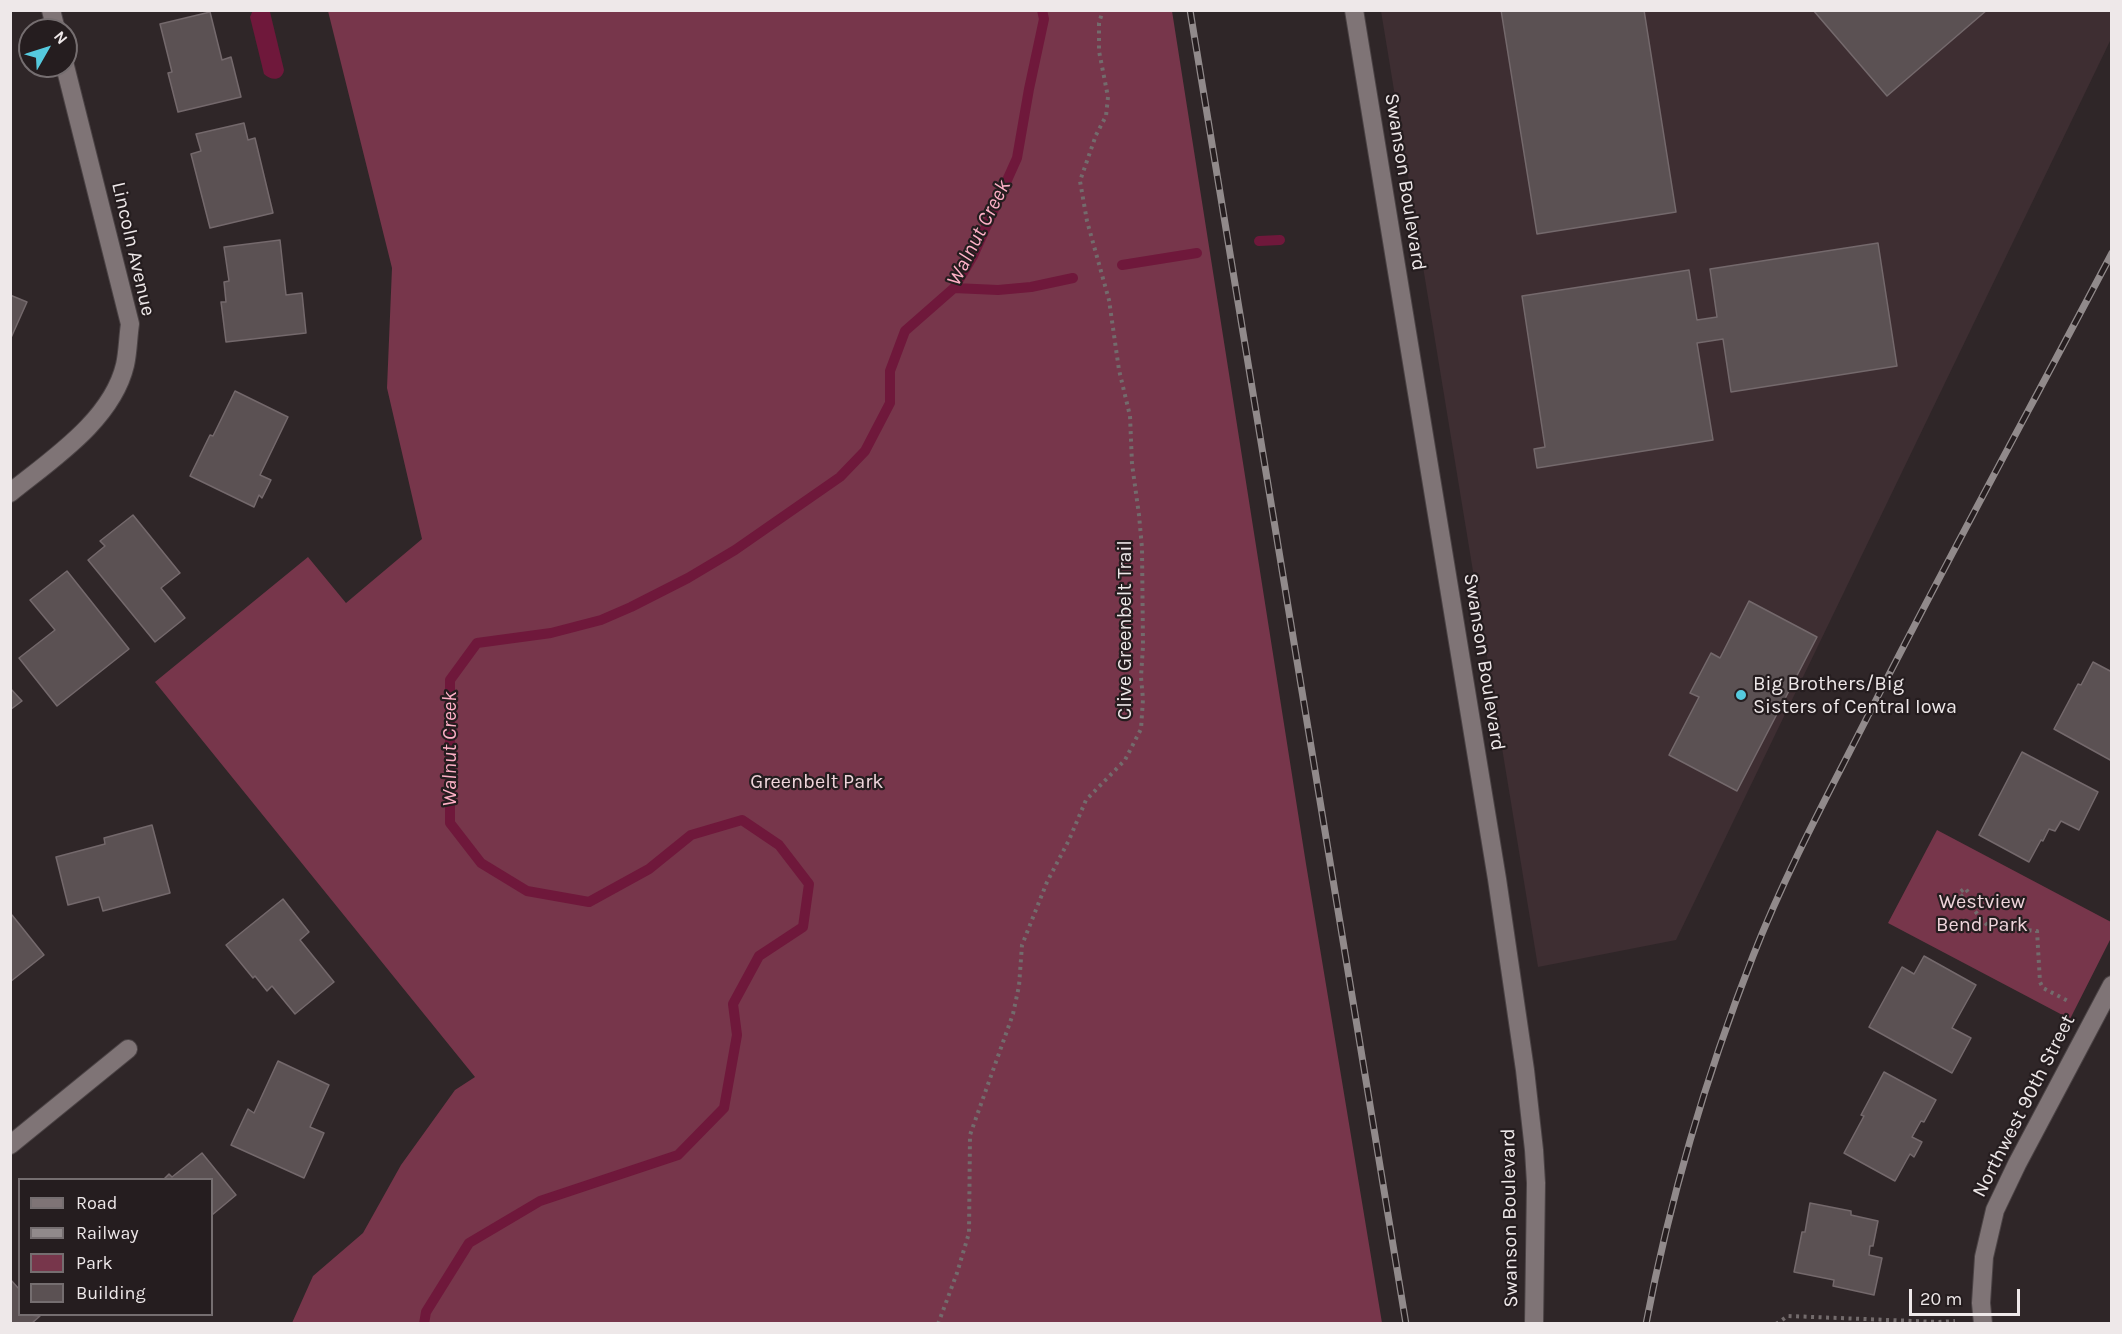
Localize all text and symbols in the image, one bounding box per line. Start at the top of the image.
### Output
north arrow [18,18,78,78]
text: N [50,27,72,48]
street label: Swanson Boulevard [1379,92,1431,272]
water label: Walnut Creek [942,176,1016,290]
street label: Lincoln Avenue [106,180,160,318]
street label: Clive Greenbelt Trail [1113,540,1137,720]
street label: Swanson Boulevard [1458,572,1510,752]
place label: Big Brothers/Big Sisters of Central Iowa [1753,672,1957,719]
marker: Big Brothers/Big Sisters of Central Iowa [1734,688,1748,702]
water label: Walnut Creek [437,691,463,807]
park label: Greenbelt Park [750,770,884,794]
park label: Westview Bend Park [1936,890,2028,937]
street label: Northwest 90th Street [1968,1011,2080,1201]
street label: Swanson Boulevard [1496,1128,1524,1308]
legend [18,1178,213,1316]
text: Road [76,1192,117,1214]
text: Railway [76,1222,139,1244]
text: Park [76,1252,113,1274]
scale bar [1912,1277,2023,1315]
text: Building [76,1282,146,1304]
text: 20 m [1920,1288,1962,1310]

